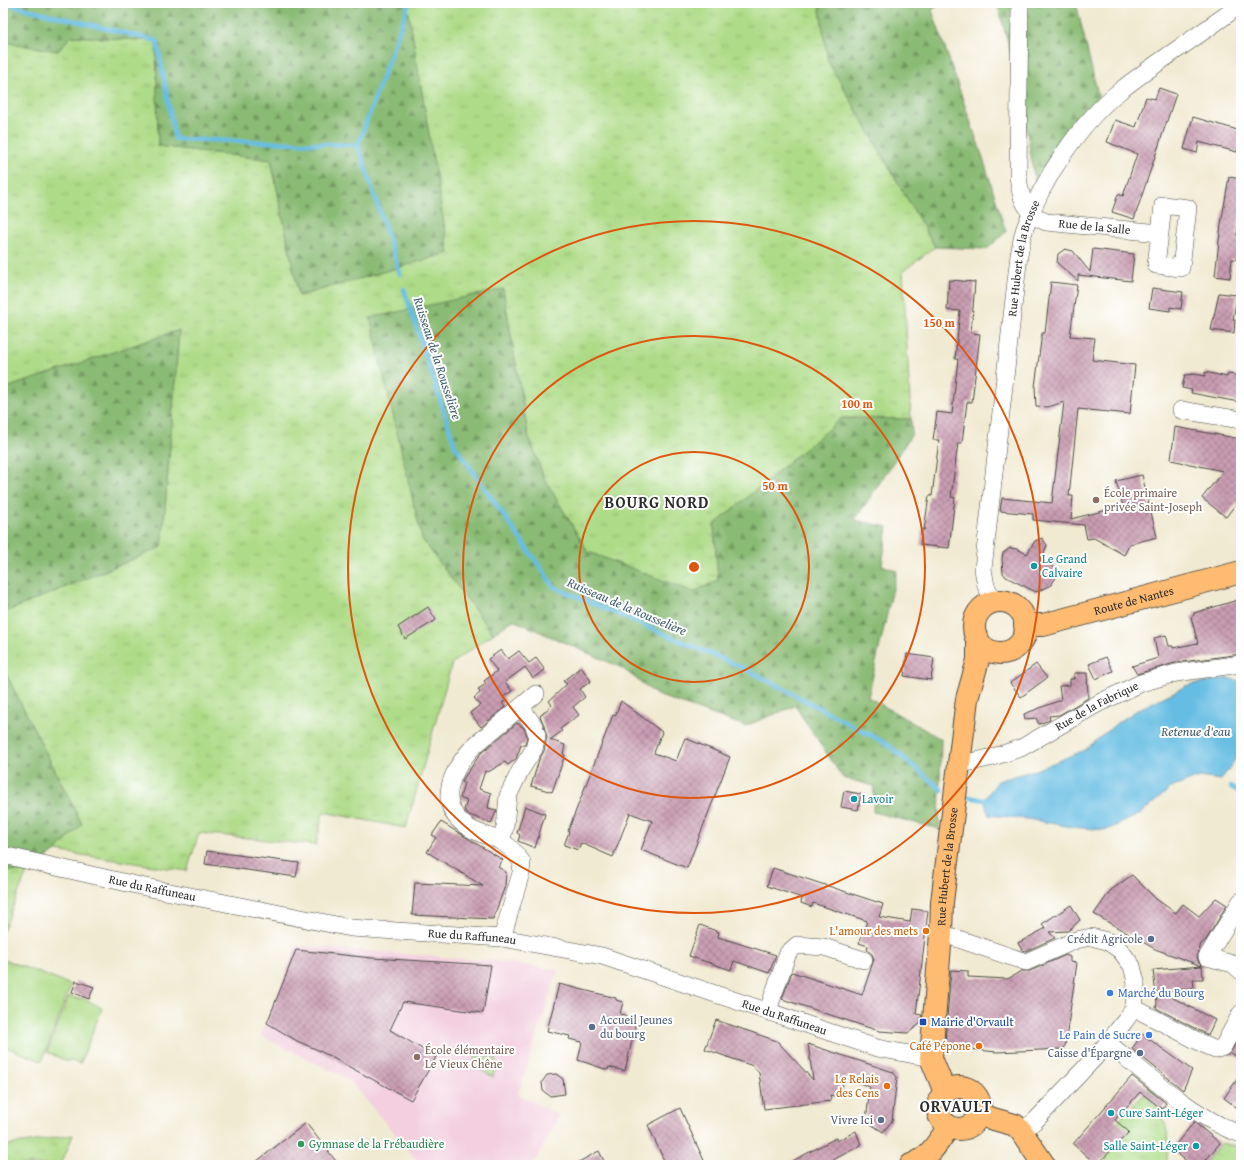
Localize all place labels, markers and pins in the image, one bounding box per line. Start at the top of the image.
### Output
place label: École primaire privée Saint-Joseph [1104,484,1202,515]
marker: École primaire privée Saint-Joseph [1091,495,1101,505]
place label: Le Grand Calvaire [1042,550,1087,581]
centre of rings [687,560,701,574]
marker: Le Grand Calvaire [1029,561,1039,571]
place label: Lavoir [862,790,894,807]
marker: Lavoir [849,794,859,804]
place label: L'amour des mets [830,922,918,939]
marker: L'amour des mets [921,926,931,936]
place label: Crédit Agricole [1067,930,1143,947]
marker: Crédit Agricole [1146,934,1156,944]
place label: Marché du Bourg [1118,984,1204,1001]
marker: Marché du Bourg [1105,988,1115,998]
place label: Accueil Jeunes du bourg [600,1011,673,1042]
place label: Mairie d'Orvault [931,1013,1014,1030]
marker: Mairie d'Orvault [918,1017,928,1027]
marker: Accueil Jeunes du bourg [587,1022,597,1032]
place label: Le Pain de Sucre [1059,1026,1141,1043]
marker: Le Pain de Sucre [1144,1030,1154,1040]
place label: Café Pépone [910,1037,971,1054]
place label: École élémentaire Le Vieux Chêne [425,1041,515,1072]
marker: Café Pépone [974,1041,984,1051]
place label: Caisse d'Épargne [1048,1044,1132,1061]
marker: Caisse d'Épargne [1135,1048,1145,1058]
marker: École élémentaire Le Vieux Chêne [412,1052,422,1062]
place label: Le Relais des Cens [835,1070,879,1101]
marker: Le Relais des Cens [882,1081,892,1091]
place label: Cure Saint-Léger [1119,1104,1203,1121]
marker: Cure Saint-Léger [1106,1108,1116,1118]
place label: Vivre Ici [830,1111,874,1128]
marker: Vivre Ici [876,1115,886,1125]
place label: Gymnase de la Frébaudière [309,1135,445,1152]
place label: Salle Saint-Léger [1103,1137,1188,1154]
marker: Gymnase de la Frébaudière [296,1139,306,1149]
marker: Salle Saint-Léger [1191,1141,1201,1151]

